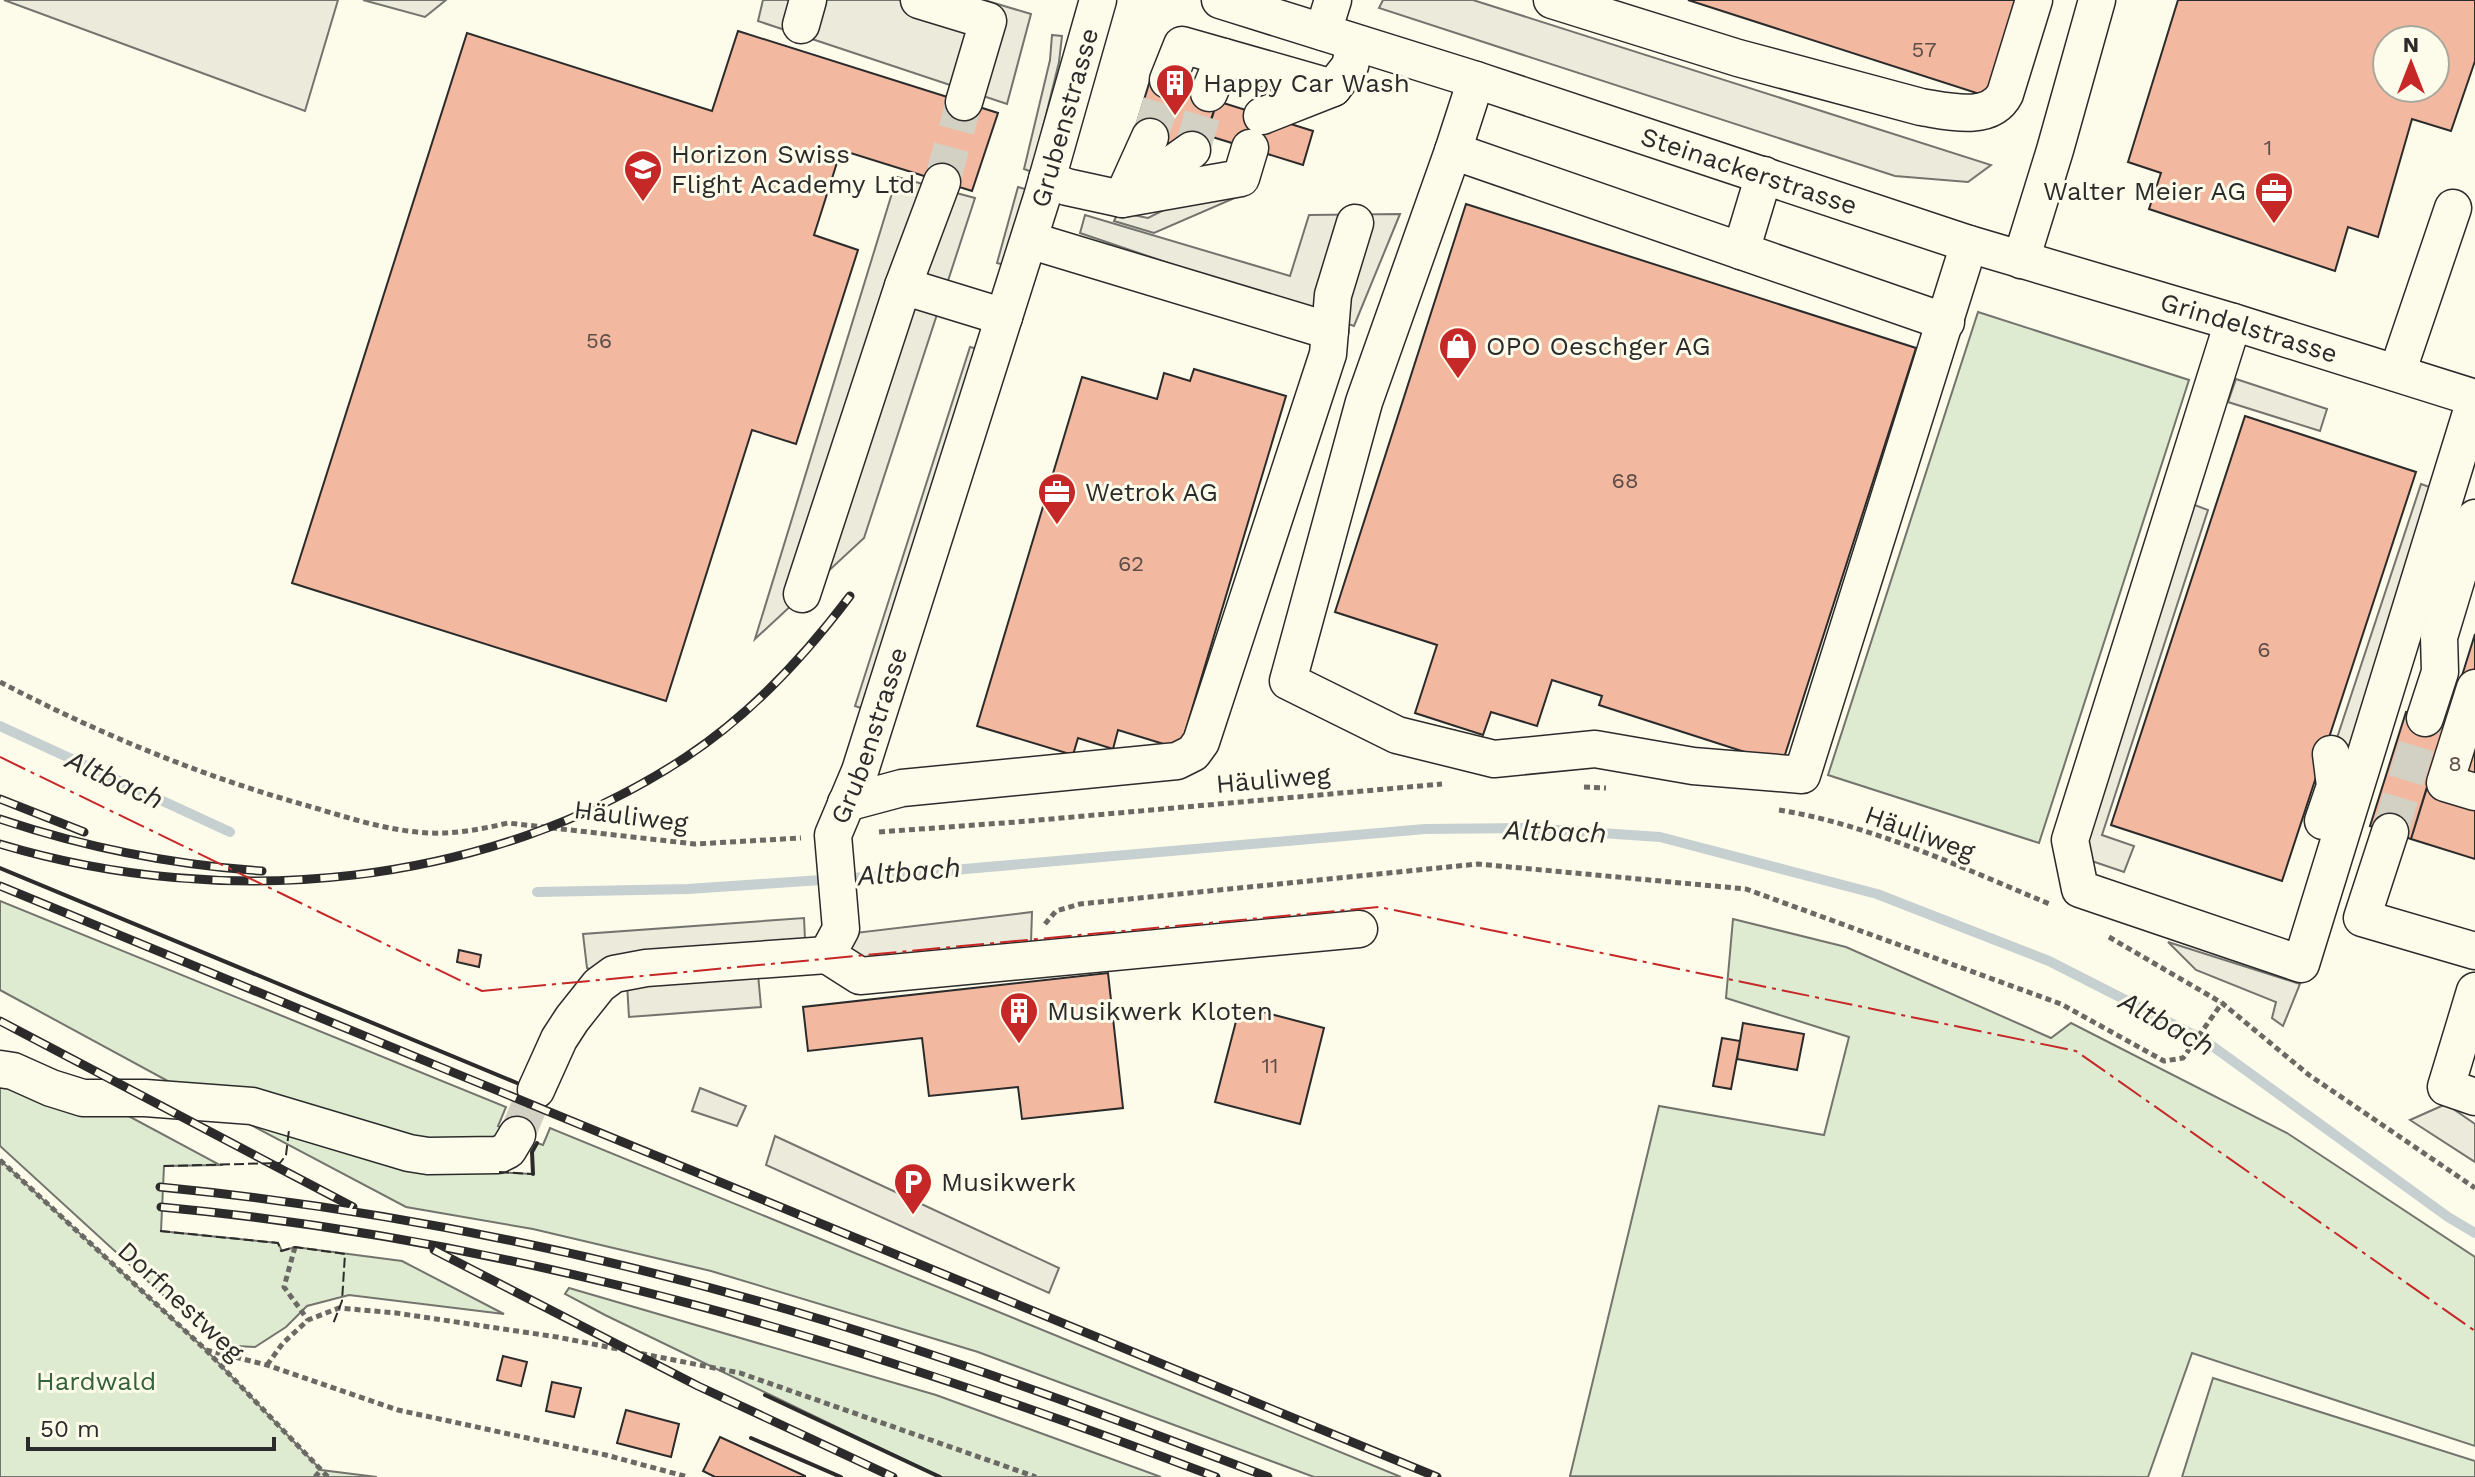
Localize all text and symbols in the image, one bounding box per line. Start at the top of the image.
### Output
north arrow [2371,24,2451,104]
street label: Grubenstrasse [1025,25,1104,211]
text: N [2403,32,2419,57]
house number: 57 [1911,37,1937,62]
building icon: Happy Car Wash [1154,62,1196,117]
place label: Happy Car Wash [1203,68,1410,98]
street label: Steinackerstrasse [1637,121,1861,221]
house number: 1 [2264,135,2272,160]
place label: Horizon Swiss Flight Academy Ltd [671,139,915,199]
school or university icon: Horizon Swiss Flight Academy Ltd [622,148,664,203]
office icon: Walter Meier AG [2253,170,2295,225]
place label: Walter Meier AG [2043,176,2246,206]
street label: Grindelstrasse [2157,286,2341,369]
shop icon: OPO Oeschger AG [1437,325,1479,380]
house number: 56 [586,328,612,353]
place label: OPO Oeschger AG [1486,331,1711,361]
house number: 68 [1612,468,1638,493]
office icon: Wetrok AG [1036,471,1078,526]
place label: Wetrok AG [1085,477,1218,507]
house number: 62 [1118,551,1144,576]
house number: 6 [2257,637,2271,662]
street label: Grubenstrasse [824,643,913,828]
water label: Altbach [60,742,169,816]
house number: 8 [2448,751,2462,776]
street label: Häuliweg [1215,759,1332,799]
street label: Häuliweg [572,794,690,838]
street label: Häuliweg [1861,799,1979,867]
water label: Altbach [1502,813,1607,850]
water label: Altbach [855,851,962,893]
water label: Altbach [2113,983,2220,1063]
building icon: Musikwerk Kloten [998,990,1040,1045]
place label: Musikwerk Kloten [1047,996,1273,1026]
house number: 11 [1261,1053,1279,1078]
parking icon: Musikwerk [892,1161,934,1216]
place label: Musikwerk [941,1167,1076,1197]
street label: Dorfnestweg [112,1235,250,1367]
park label: Hardwald [36,1366,156,1396]
scale bar [28,1401,274,1451]
text: 50 m [40,1415,100,1443]

